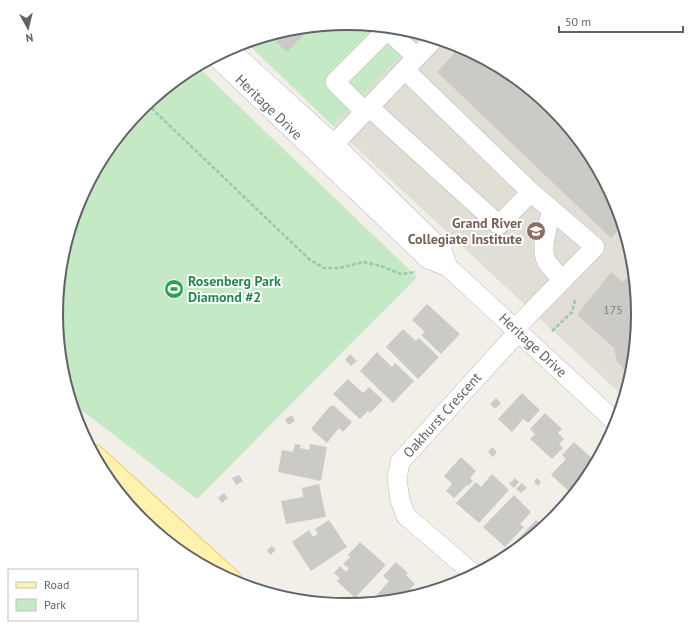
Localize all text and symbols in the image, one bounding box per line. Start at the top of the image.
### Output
north arrow [8,8,48,48]
scale bar [559,8,683,34]
text: 50 m [565,14,591,29]
text: N [25,30,34,45]
street label: Heritage Drive [232,70,306,144]
place label: Grand River Collegiate Institute [408,214,522,248]
school or university icon: Grand River Collegiate Institute [525,220,547,242]
place label: Rosenberg Park Diamond #2 [188,272,281,306]
sports icon: Rosenberg Park Diamond #2 [163,278,185,300]
house number: 175 [603,302,623,317]
street label: Heritage Drive [495,309,571,381]
street label: Oakhurst Crescent [399,368,485,461]
legend [8,569,138,621]
text: Road [44,577,69,592]
text: Park [44,597,66,612]

